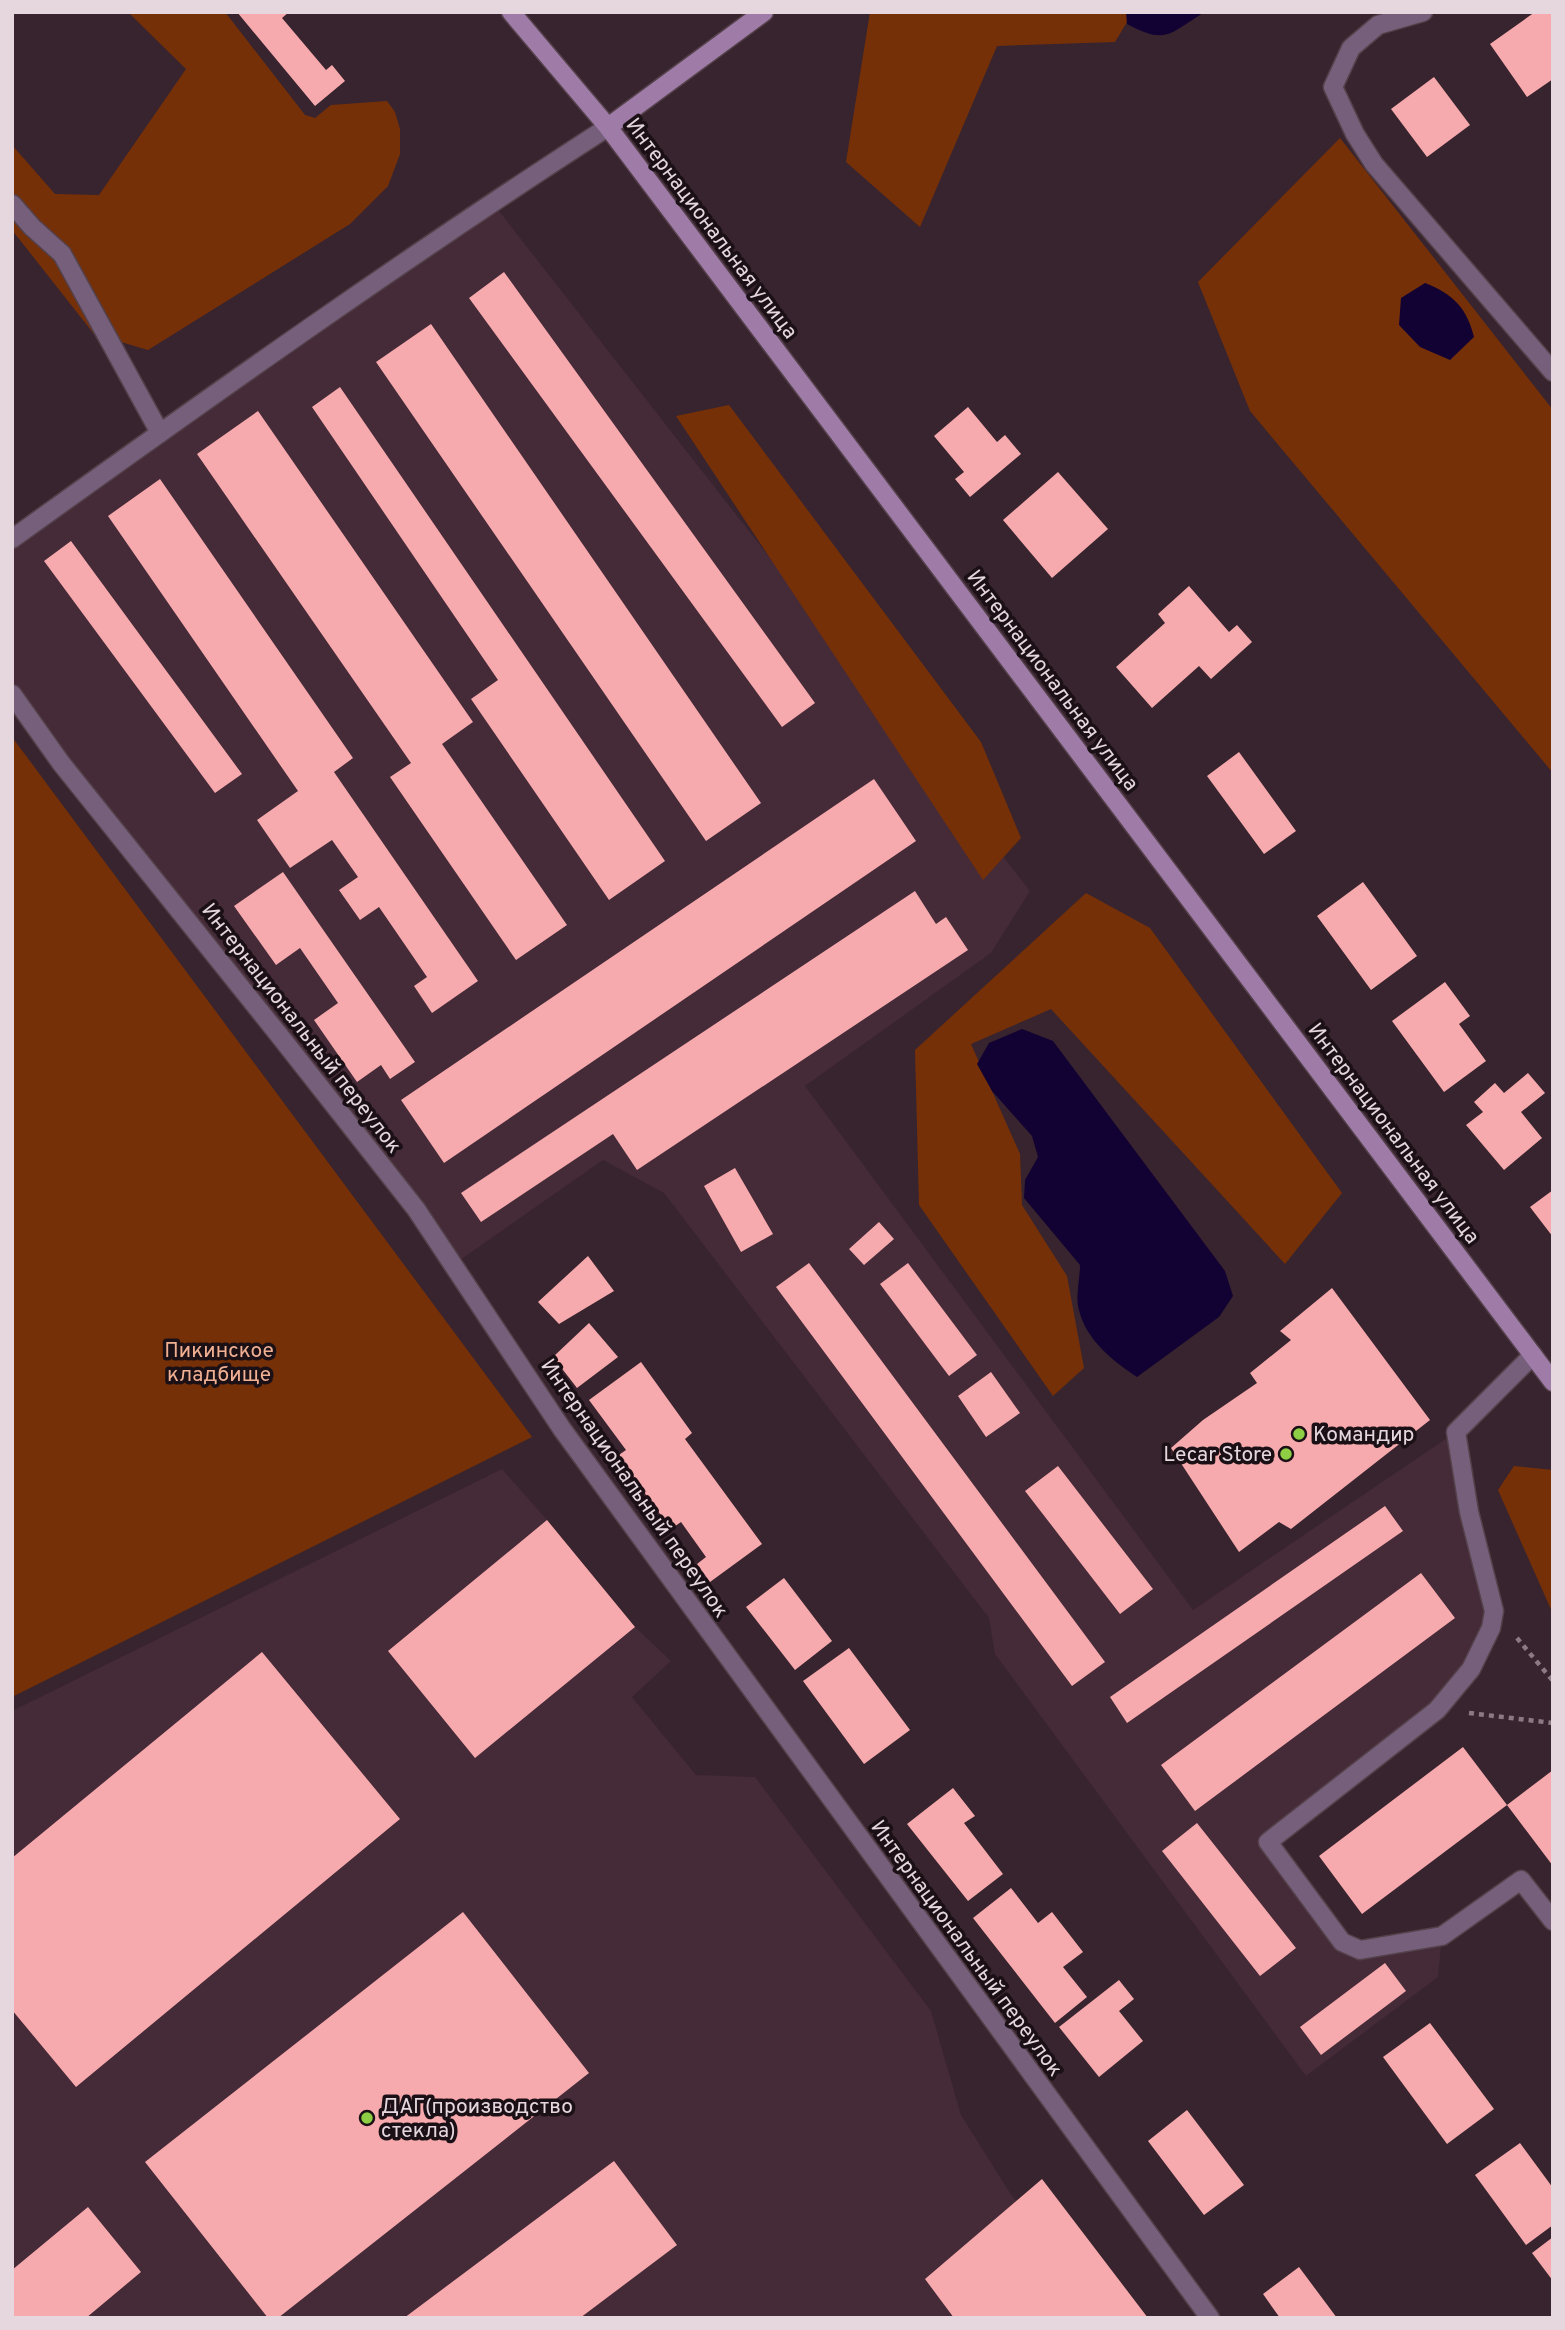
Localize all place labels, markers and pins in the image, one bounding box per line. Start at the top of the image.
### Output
place label: Командир [1313,1422,1414,1449]
marker: Командир [1291,1426,1307,1442]
place label: Lecar Store [1163,1442,1272,1469]
marker: Lecar Store [1278,1446,1294,1462]
place label: ДАГ(производство стекла) [381,2094,573,2145]
marker: ДАГ(производство стекла) [359,2110,375,2126]

